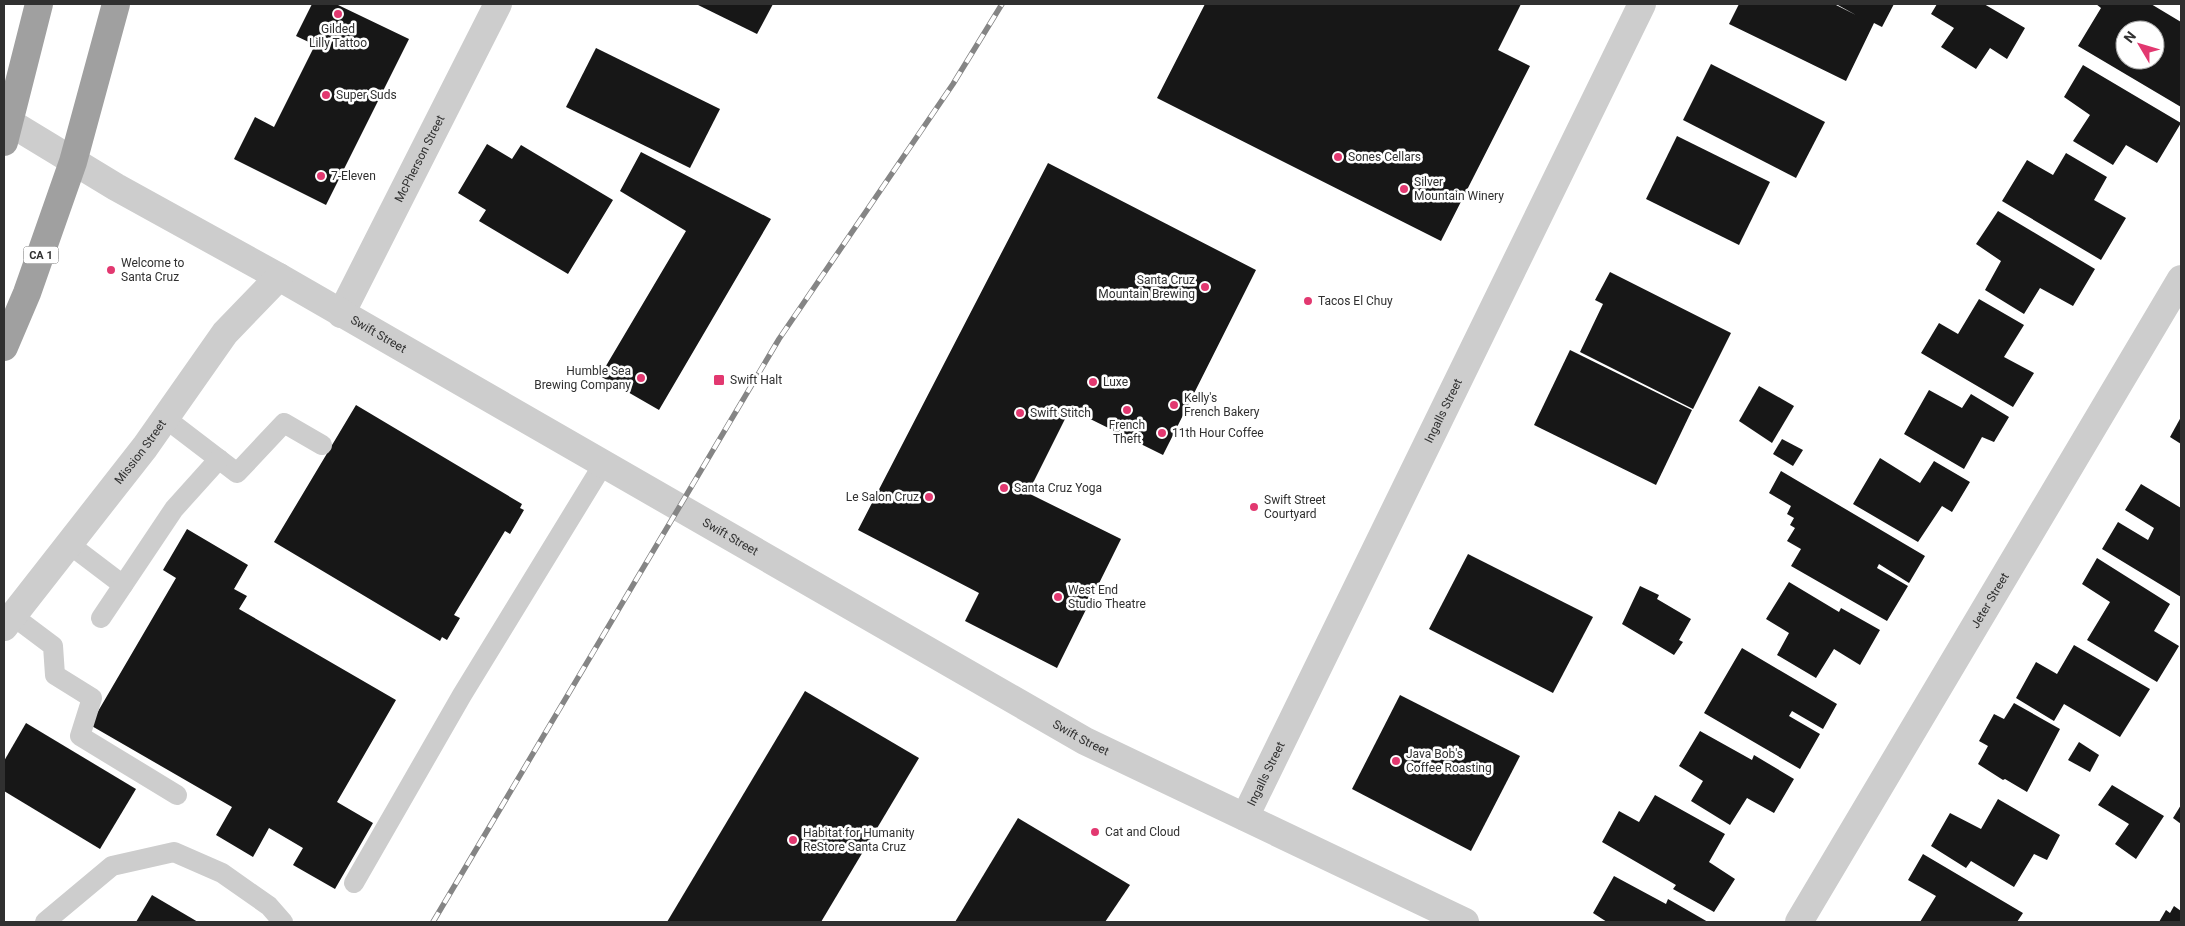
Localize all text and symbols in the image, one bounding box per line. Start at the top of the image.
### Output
marker: Gilded Lilly Tattoo [332,8,344,20]
north arrow [2115,20,2165,70]
place label: Gilded Lilly Tattoo [309,22,367,50]
text: N [2120,28,2139,46]
place label: Super Suds [336,88,397,102]
marker: Super Suds [320,89,332,101]
street label: McPherson Street [392,113,448,205]
place label: Sones Cellars [1348,150,1421,164]
marker: Sones Cellars [1332,151,1344,163]
place label: 7-Eleven [331,169,376,183]
marker: 7-Eleven [315,170,327,182]
place label: Silver Mountain Winery [1414,175,1504,203]
marker: Silver Mountain Winery [1398,183,1410,195]
road number: CA 1 [23,246,58,264]
place label: Welcome to Santa Cruz [121,256,185,284]
marker: Welcome to Santa Cruz [105,264,117,276]
place label: Santa Cruz Mountain Brewing [1098,273,1195,301]
marker: Santa Cruz Mountain Brewing [1199,281,1211,293]
place label: Tacos El Chuy [1318,294,1393,308]
marker: Tacos El Chuy [1302,295,1314,307]
street label: Swift Street [348,313,409,356]
place label: Humble Sea Brewing Company [534,364,631,392]
marker: Humble Sea Brewing Company [635,372,647,384]
marker: Swift Halt [712,373,726,387]
place label: Swift Halt [730,373,782,387]
place label: Luxe [1103,375,1128,389]
marker: Luxe [1087,376,1099,388]
street label: Ingalls Street [1422,376,1465,445]
place label: Kelly's French Bakery [1184,391,1260,419]
marker: Kelly's French Bakery [1168,399,1180,411]
marker: French Theft [1121,404,1133,416]
place label: Swift Stitch [1030,406,1091,420]
marker: Swift Stitch [1014,407,1026,419]
street label: Mission Street [112,417,169,487]
place label: French Theft [1109,418,1145,446]
place label: 11th Hour Coffee [1172,426,1264,440]
marker: 11th Hour Coffee [1156,427,1168,439]
place label: Santa Cruz Yoga [1014,481,1102,495]
marker: Santa Cruz Yoga [998,482,1010,494]
place label: Le Salon Cruz [846,490,919,504]
marker: Le Salon Cruz [923,491,935,503]
place label: Swift Street Courtyard [1264,493,1326,521]
marker: Swift Street Courtyard [1248,501,1260,513]
street label: Swift Street [700,515,761,558]
street label: Jeter Street [1968,570,2012,631]
place label: West End Studio Theatre [1068,583,1146,611]
marker: West End Studio Theatre [1052,591,1064,603]
street label: Swift Street [1050,717,1111,758]
street label: Ingalls Street [1244,739,1288,808]
place label: Java Bob's Coffee Roasting [1406,747,1492,775]
marker: Java Bob's Coffee Roasting [1390,755,1402,767]
place label: Cat and Cloud [1105,825,1180,839]
place label: Habitat for Humanity ReStore Santa Cruz [803,826,915,854]
marker: Cat and Cloud [1089,826,1101,838]
marker: Habitat for Humanity ReStore Santa Cruz [787,834,799,846]

